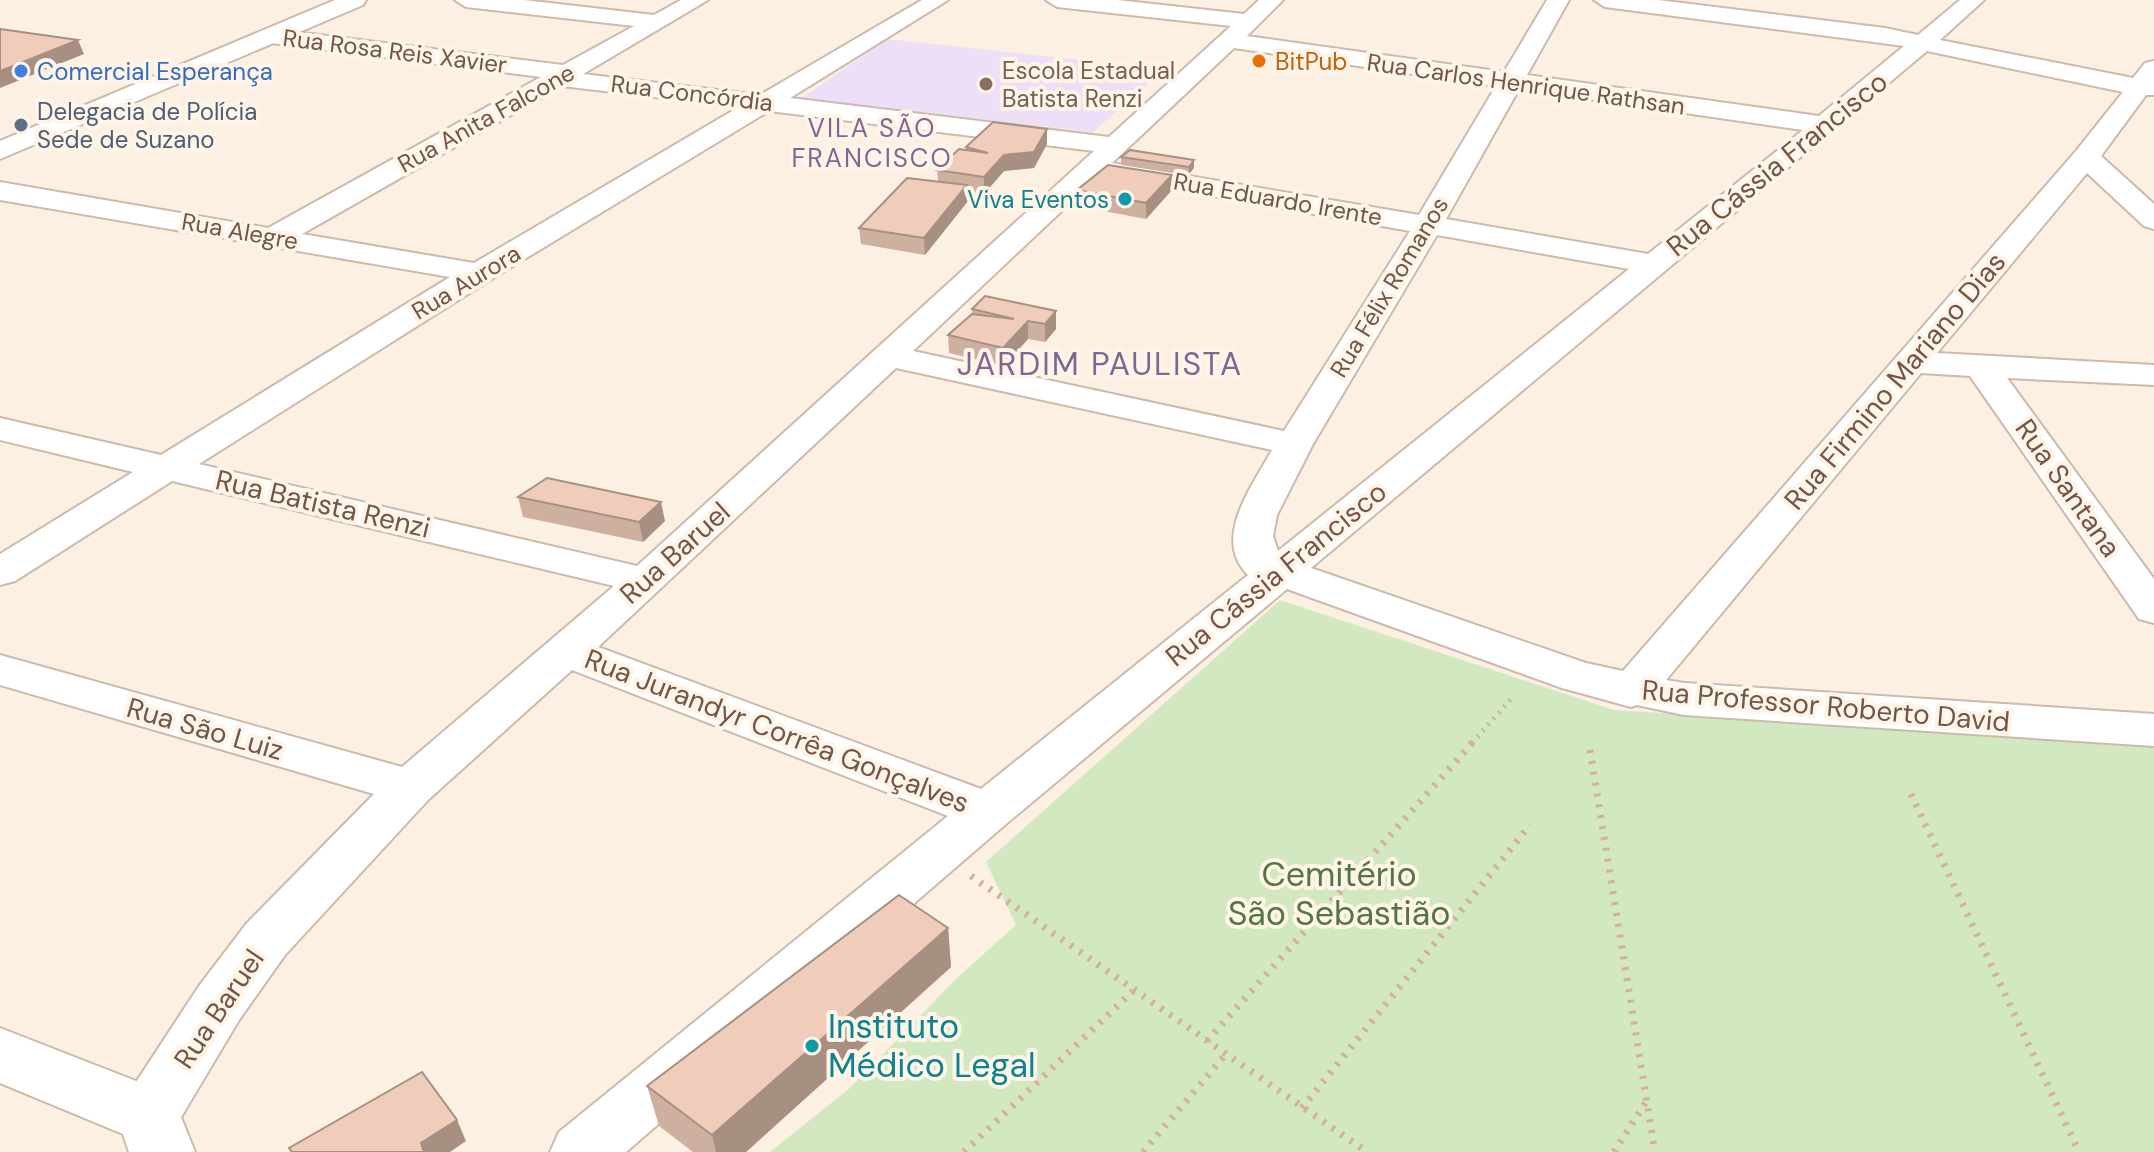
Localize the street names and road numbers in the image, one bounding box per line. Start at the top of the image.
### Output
street label: Rua Rosa Reis Xavier [281,22,509,80]
street label: Rua Carlos Henrique Rathsan [1365,46,1687,122]
street label: Rua Anita Falcone [392,57,580,179]
street label: Rua Cássia Francisco [1659,63,1895,265]
street label: Rua Concórdia [609,68,775,118]
street label: Rua Eduardo Irente [1171,165,1385,233]
street label: Rua Félix Romanos [1323,191,1455,383]
street label: Rua Alegre [179,206,301,256]
street label: Rua Aurora [406,237,526,327]
street label: Rua Firmino Mariano Dias [1776,244,2014,518]
street label: Rua Santana [2007,412,2129,564]
street label: Rua Batista Renzi [212,461,434,547]
street label: Rua Cássia Francisco [1158,473,1394,675]
street label: Rua Baruel [612,494,738,612]
street label: Rua Jurandyr Corrêa Gonçalves [580,640,974,822]
street label: Rua Professor Roberto David [1640,671,2012,741]
street label: Rua São Luiz [122,689,288,769]
street label: Rua Baruel [166,942,272,1076]

